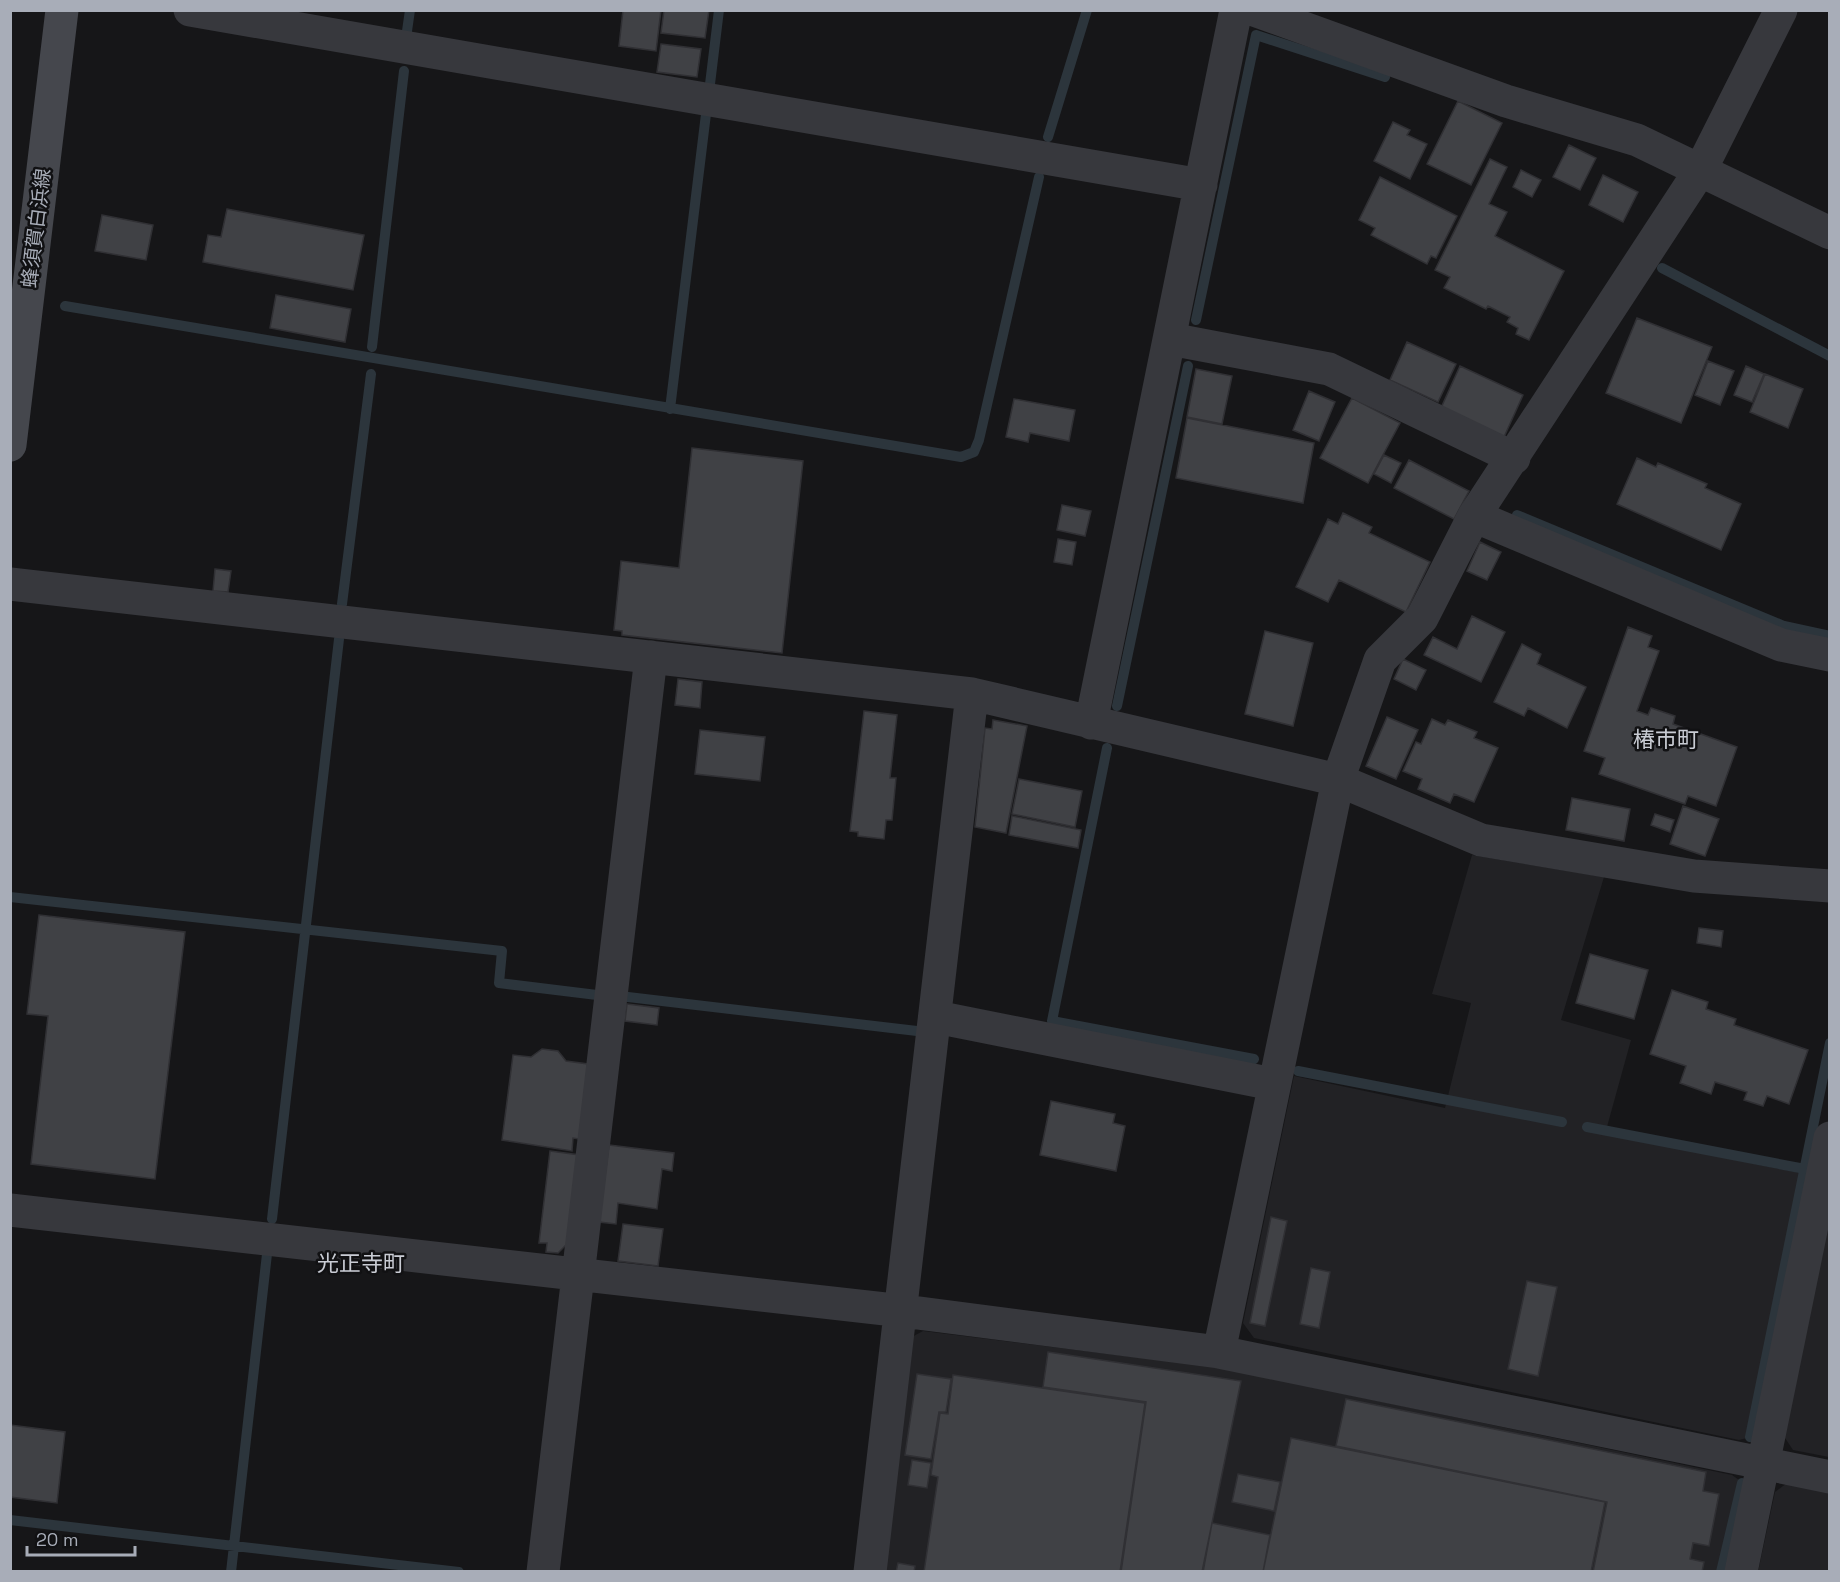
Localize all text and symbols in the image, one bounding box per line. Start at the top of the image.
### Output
street label: 蜂須賀白浜線 [16,167,56,289]
district label: 椿市町 [1633,725,1699,753]
district label: 光正寺町 [317,1249,405,1277]
scale bar [27,1519,135,1557]
text: 20 m [36,1528,79,1551]

